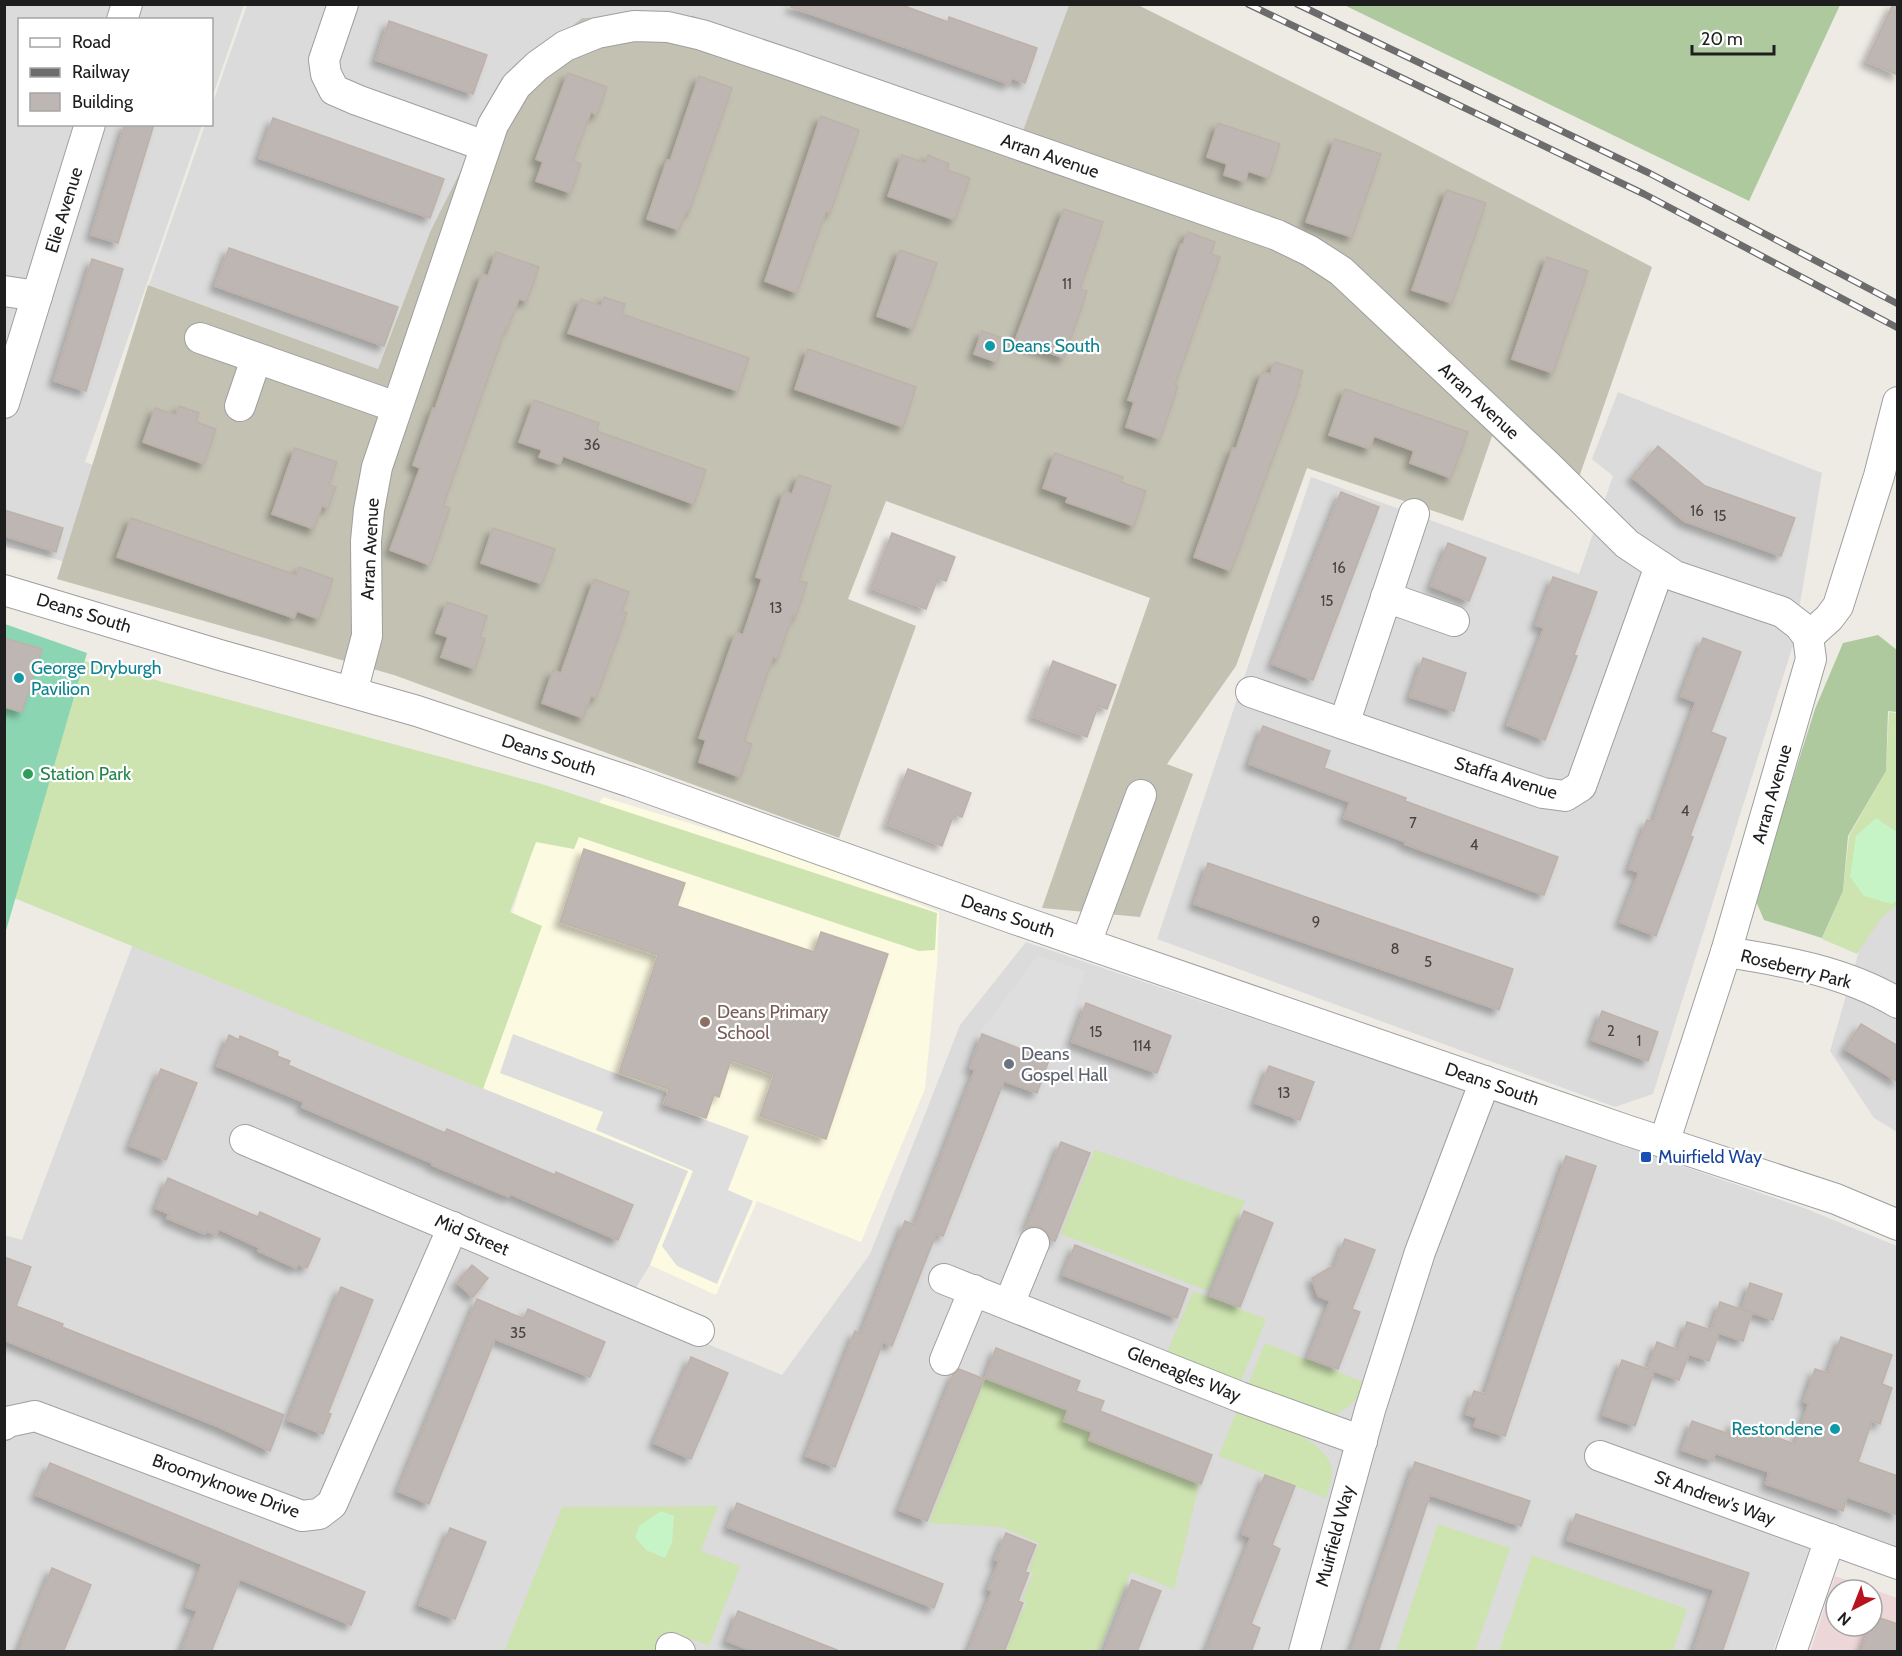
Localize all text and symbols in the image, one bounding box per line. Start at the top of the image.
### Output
legend [18,18,213,126]
scale bar [1692,18,1774,56]
text: 20 m [1701,28,1743,50]
text: Road [72,31,111,53]
text: Railway [72,61,130,83]
text: Building [72,91,134,113]
street label: Arran Avenue [998,129,1102,183]
street label: Elie Avenue [41,165,87,255]
house number: 11 [1062,275,1072,293]
place label: Deans South [1002,335,1100,357]
marker: Deans South [983,339,997,353]
street label: Arran Avenue [1434,358,1524,444]
house number: 36 [584,436,600,454]
street label: Arran Avenue [356,497,384,601]
house number: 16 [1690,502,1704,520]
house number: 15 [1713,507,1727,525]
house number: 16 [1332,559,1346,577]
street label: Deans South [34,588,134,638]
house number: 15 [1320,592,1334,610]
house number: 13 [769,599,783,617]
place label: George Dryburgh Pavilion [31,657,161,700]
marker: George Dryburgh Pavilion [12,671,26,685]
street label: Deans South [499,729,599,781]
street label: Arran Avenue [1747,742,1797,846]
street label: Staffa Avenue [1452,752,1560,804]
place label: Station Park [40,763,132,785]
marker: Station Park [21,767,35,781]
house number: 4 [1681,802,1690,820]
house number: 7 [1409,814,1417,832]
house number: 4 [1470,836,1479,854]
street label: Deans South [958,890,1058,942]
house number: 9 [1312,913,1320,931]
house number: 8 [1390,940,1400,958]
street label: Roseberry Park [1738,945,1855,994]
house number: 5 [1424,953,1432,971]
place label: Deans Primary School [717,1001,828,1044]
marker: Deans Primary School [698,1015,712,1029]
house number: 2 [1607,1022,1615,1040]
house number: 15 [1089,1023,1103,1041]
house number: 1 [1637,1032,1641,1050]
house number: 114 [1133,1037,1152,1055]
place label: Deans Gospel Hall [1021,1043,1108,1086]
marker: Deans Gospel Hall [1002,1057,1016,1071]
street label: Deans South [1442,1058,1542,1110]
house number: 13 [1277,1084,1291,1102]
place label: Muirfield Way [1658,1146,1762,1168]
marker: Muirfield Way [1639,1150,1653,1164]
street label: Mid Street [432,1210,512,1260]
house number: 35 [510,1324,526,1342]
street label: Gleneagles Way [1124,1341,1244,1407]
place label: Restondene [1731,1418,1823,1440]
marker: Restondene [1828,1422,1842,1436]
street label: Broomyknowe Drive [149,1449,303,1523]
street label: St Andrew's Way [1651,1466,1779,1530]
street label: Muirfield Way [1311,1483,1359,1589]
north arrow [1824,1578,1884,1638]
text: N [1834,1608,1855,1630]

